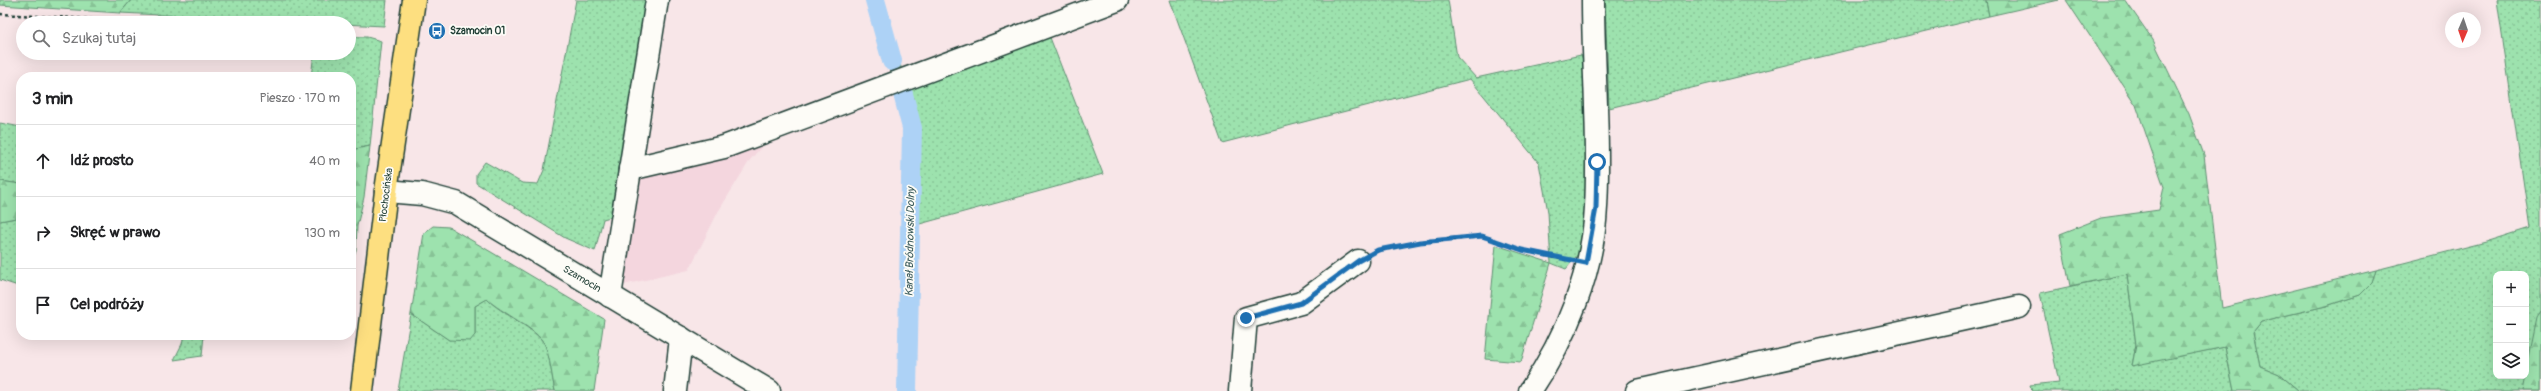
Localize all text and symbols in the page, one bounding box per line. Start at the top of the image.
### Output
north arrow [2445,12,2481,48]
search box [16,16,356,60]
bus stop icon: Szamocin 01 [427,21,447,41]
place label: Szamocin 01 [450,25,505,37]
icon: search [30,27,52,49]
text: Szukaj tutaj [62,29,136,48]
text: 3 min [32,88,73,109]
text: Pieszo · 170 m [259,90,340,106]
icon: ahead [32,150,54,172]
text: Idź prosto [70,151,134,170]
text: 40 m [309,153,340,169]
route start [1588,153,1606,171]
street label: Płochocińska [377,167,395,223]
water label: Kanał Bródnowski Dolny [903,186,917,297]
icon: right [32,222,54,244]
text: Skręć w prawo [70,223,160,242]
text: 130 m [304,225,340,241]
street label: Szamocin [561,263,604,295]
map controls [2493,271,2529,379]
button: + [2493,271,2529,307]
icon: arrive [32,294,54,316]
text: Cel podróży [70,295,144,314]
button: − [2493,307,2529,343]
route end [1237,309,1255,327]
button: layers [2493,343,2529,379]

